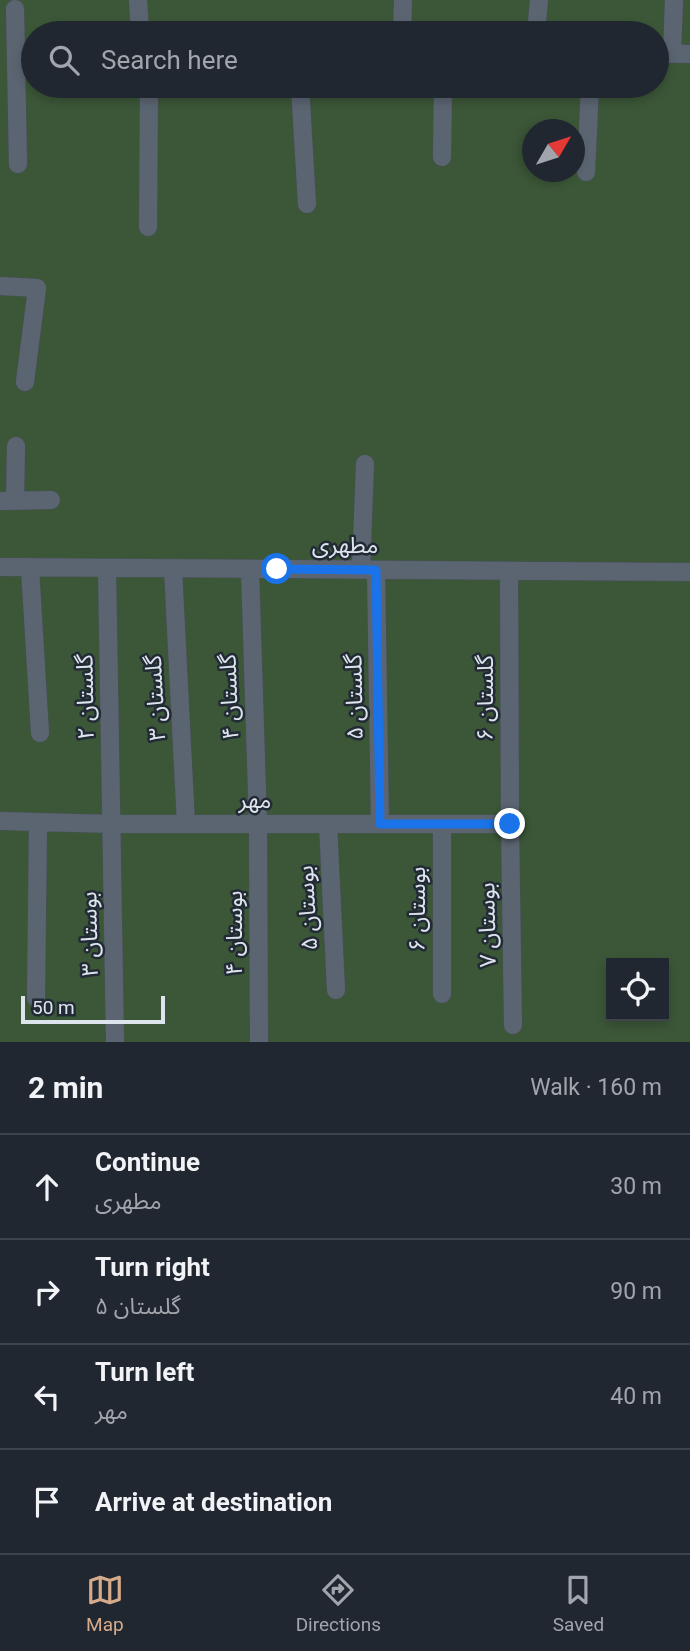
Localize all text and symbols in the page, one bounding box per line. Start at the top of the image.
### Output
search box [21,21,669,98]
icon: search [45,41,83,79]
text: Search here [101,45,238,75]
north arrow [522,119,585,182]
street label: مطهری [312,532,378,559]
route start [261,553,292,584]
street label: گلستان ۲ [71,653,100,740]
street label: گلستان ۴ [214,653,244,740]
street label: گلستان ۵ [340,653,369,740]
street label: گلستان ۳ [140,654,171,742]
street label: گلستان ۶ [472,655,499,741]
street label: مهر [238,787,271,814]
route end [494,808,525,839]
street label: بوستان ۵ [292,865,323,951]
street label: بوستان ۶ [404,867,431,951]
street label: بوستان ۷ [473,882,502,968]
street label: بوستان ۳ [75,891,104,977]
street label: بوستان ۴ [221,891,248,975]
map controls [606,958,669,1021]
button: locate [606,958,669,1021]
scale bar [21,993,164,1025]
text: 50 m [32,996,75,1019]
text: 2 min [28,1070,103,1105]
text: Walk · 160 m [530,1074,662,1101]
text: Continue [95,1147,200,1177]
icon: ahead [28,1168,66,1206]
text: 30 m [610,1173,662,1200]
text: مطهری [95,1188,162,1215]
text: Turn right [95,1252,210,1282]
icon: right [28,1273,66,1311]
text: 90 m [610,1278,662,1305]
text: گلستان ۵ [95,1293,181,1320]
text: Turn left [95,1357,194,1387]
icon: left [28,1378,66,1416]
text: 40 m [610,1383,662,1410]
text: مهر [95,1398,128,1425]
icon: arrive [28,1483,66,1521]
text: Arrive at destination [95,1487,332,1517]
tab: Map [86,1571,124,1636]
tab: Directions [296,1571,381,1636]
tab: Saved [553,1571,604,1636]

